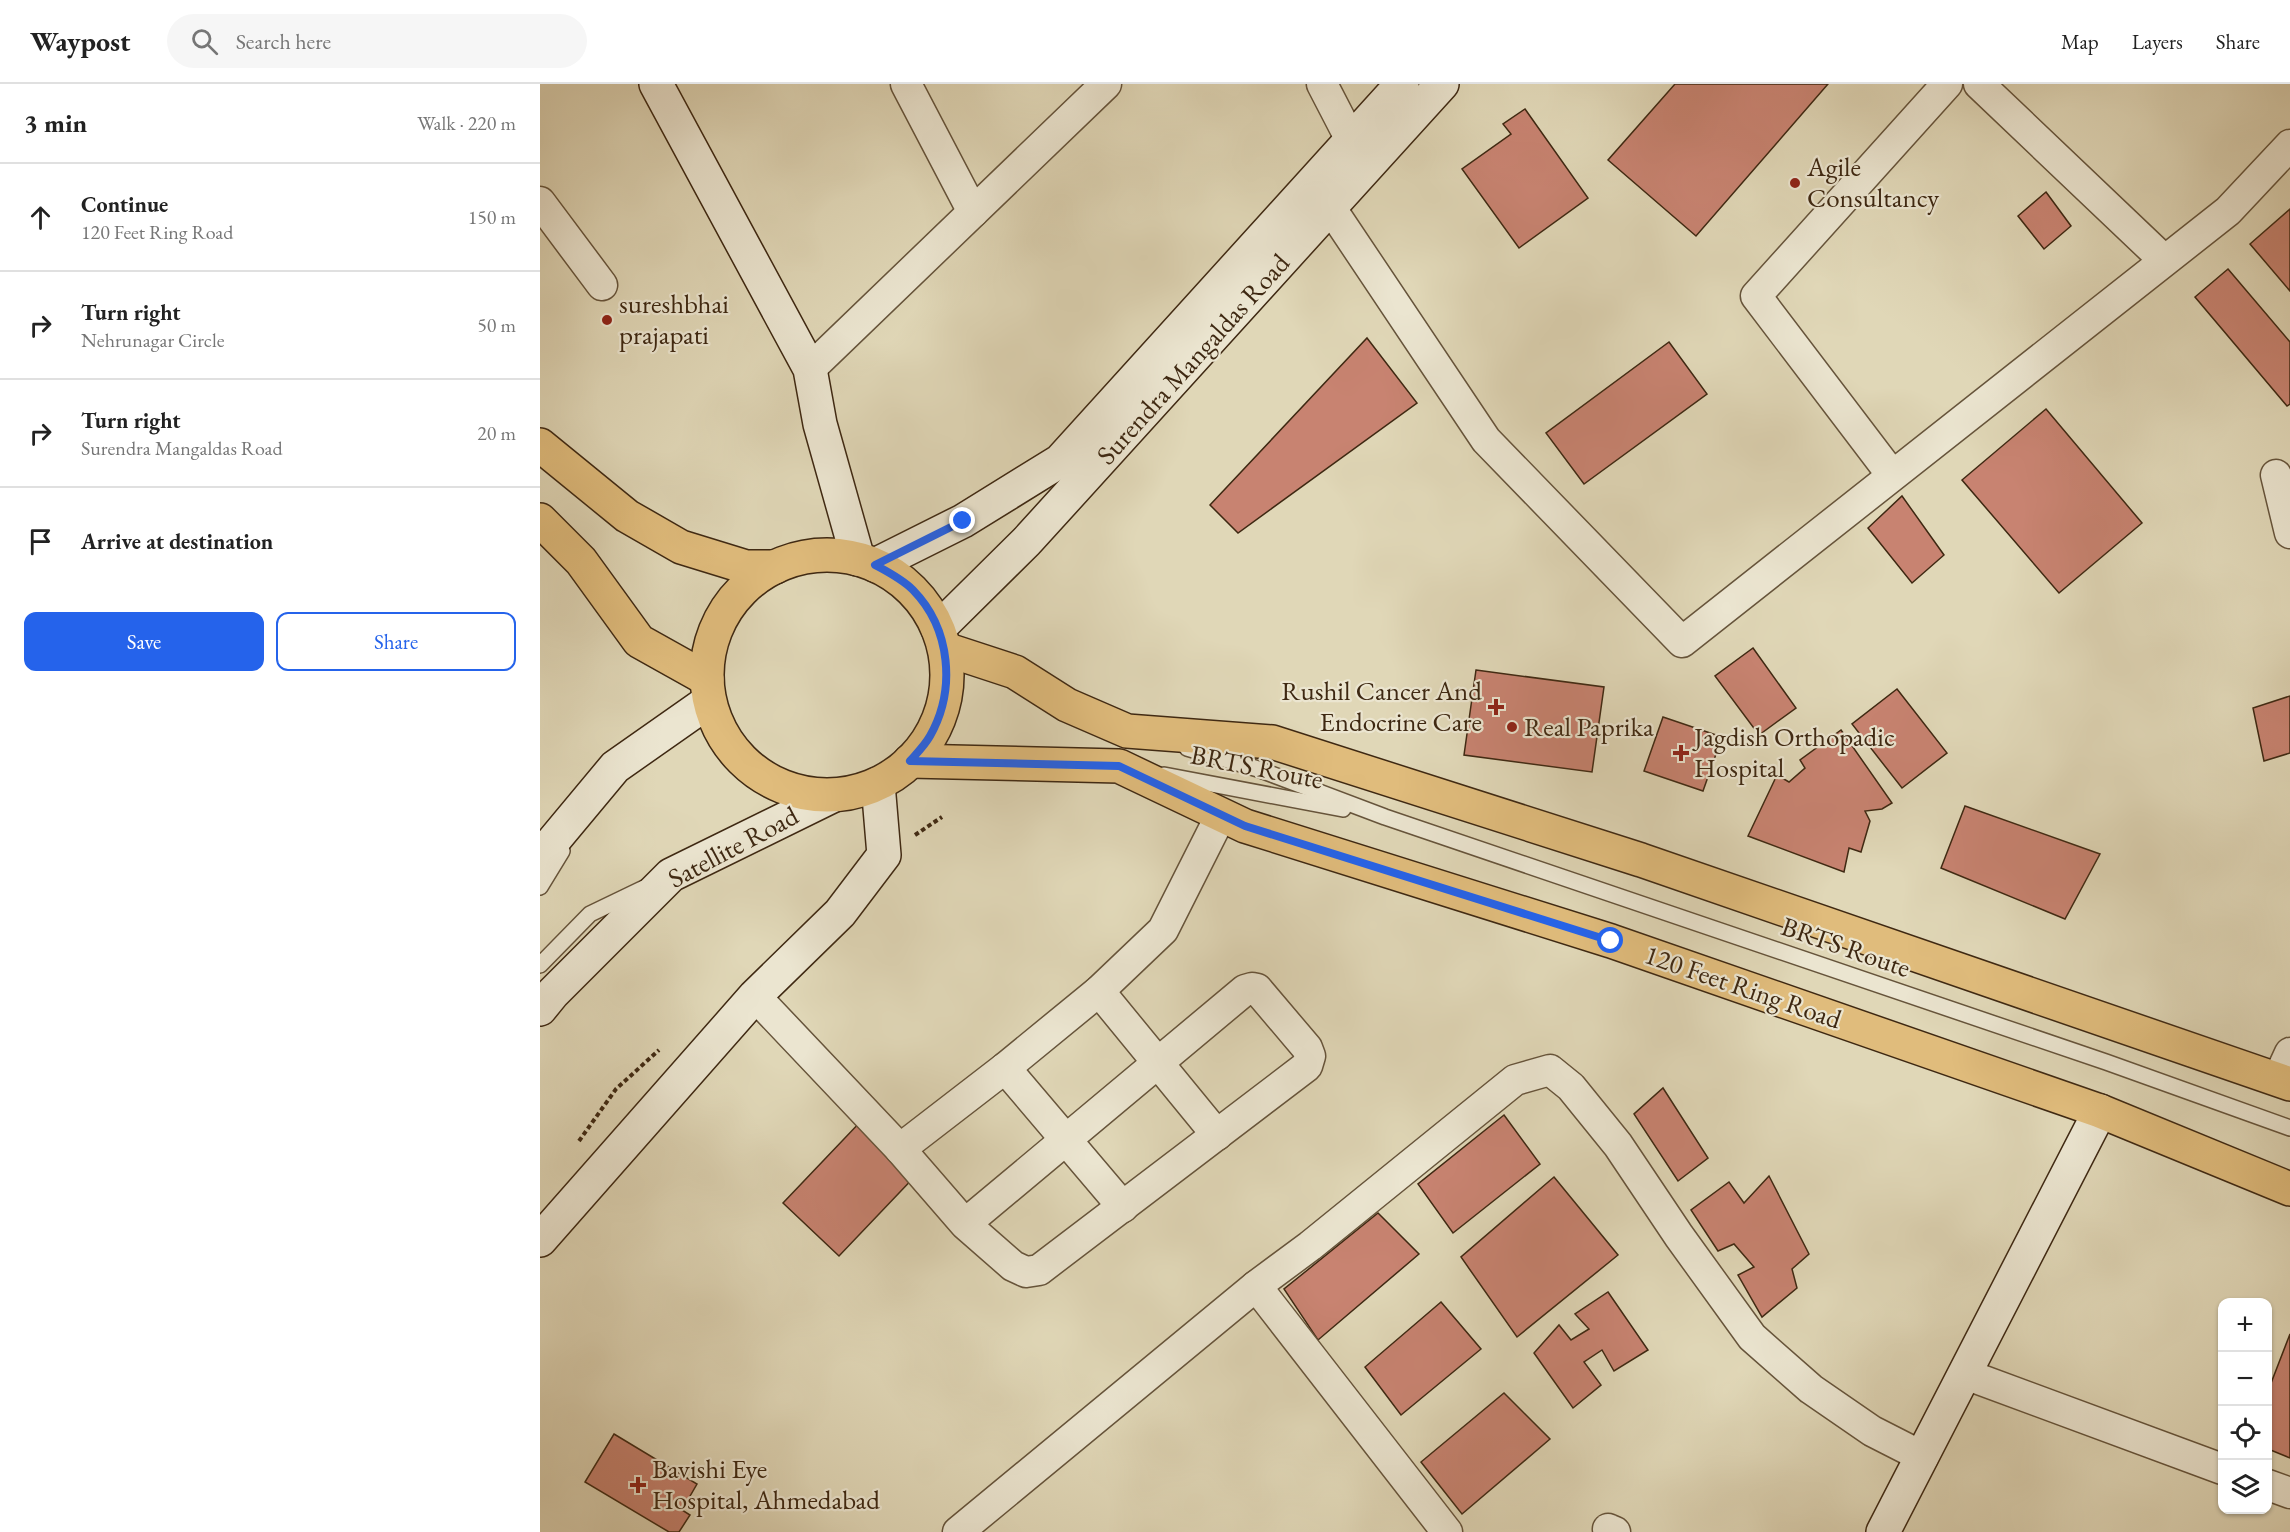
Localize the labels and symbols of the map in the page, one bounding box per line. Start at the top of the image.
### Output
place label: Agile Consultancy [1806,149,1939,215]
marker: Agile Consultancy [1788,176,1802,190]
street label: Surendra Mangaldas Road [1089,246,1297,472]
place label: sureshbhai prajapati [619,286,729,352]
marker: sureshbhai prajapati [600,313,614,327]
route end [949,507,975,533]
place label: Rushil Cancer And Endocrine Care [1281,673,1482,739]
marker: Rushil Cancer And Endocrine Care [1487,698,1505,716]
place label: Real Paprika [1524,709,1654,744]
place label: Jagdish Orthopadic Hospital [1692,719,1895,785]
marker: Real Paprika [1505,720,1519,734]
street label: BRTS Route [1188,737,1326,797]
marker: Jagdish Orthopadic Hospital [1672,744,1690,762]
street label: Satellite Road [661,797,804,896]
street label: BRTS Route [1777,908,1915,985]
route start [1597,927,1623,953]
street label: 120 Feet Ring Road [1640,936,1846,1037]
place label: Bavishi Eye Hospital, Ahmedabad [652,1451,880,1517]
marker: Bavishi Eye Hospital, Ahmedabad [629,1476,647,1494]

